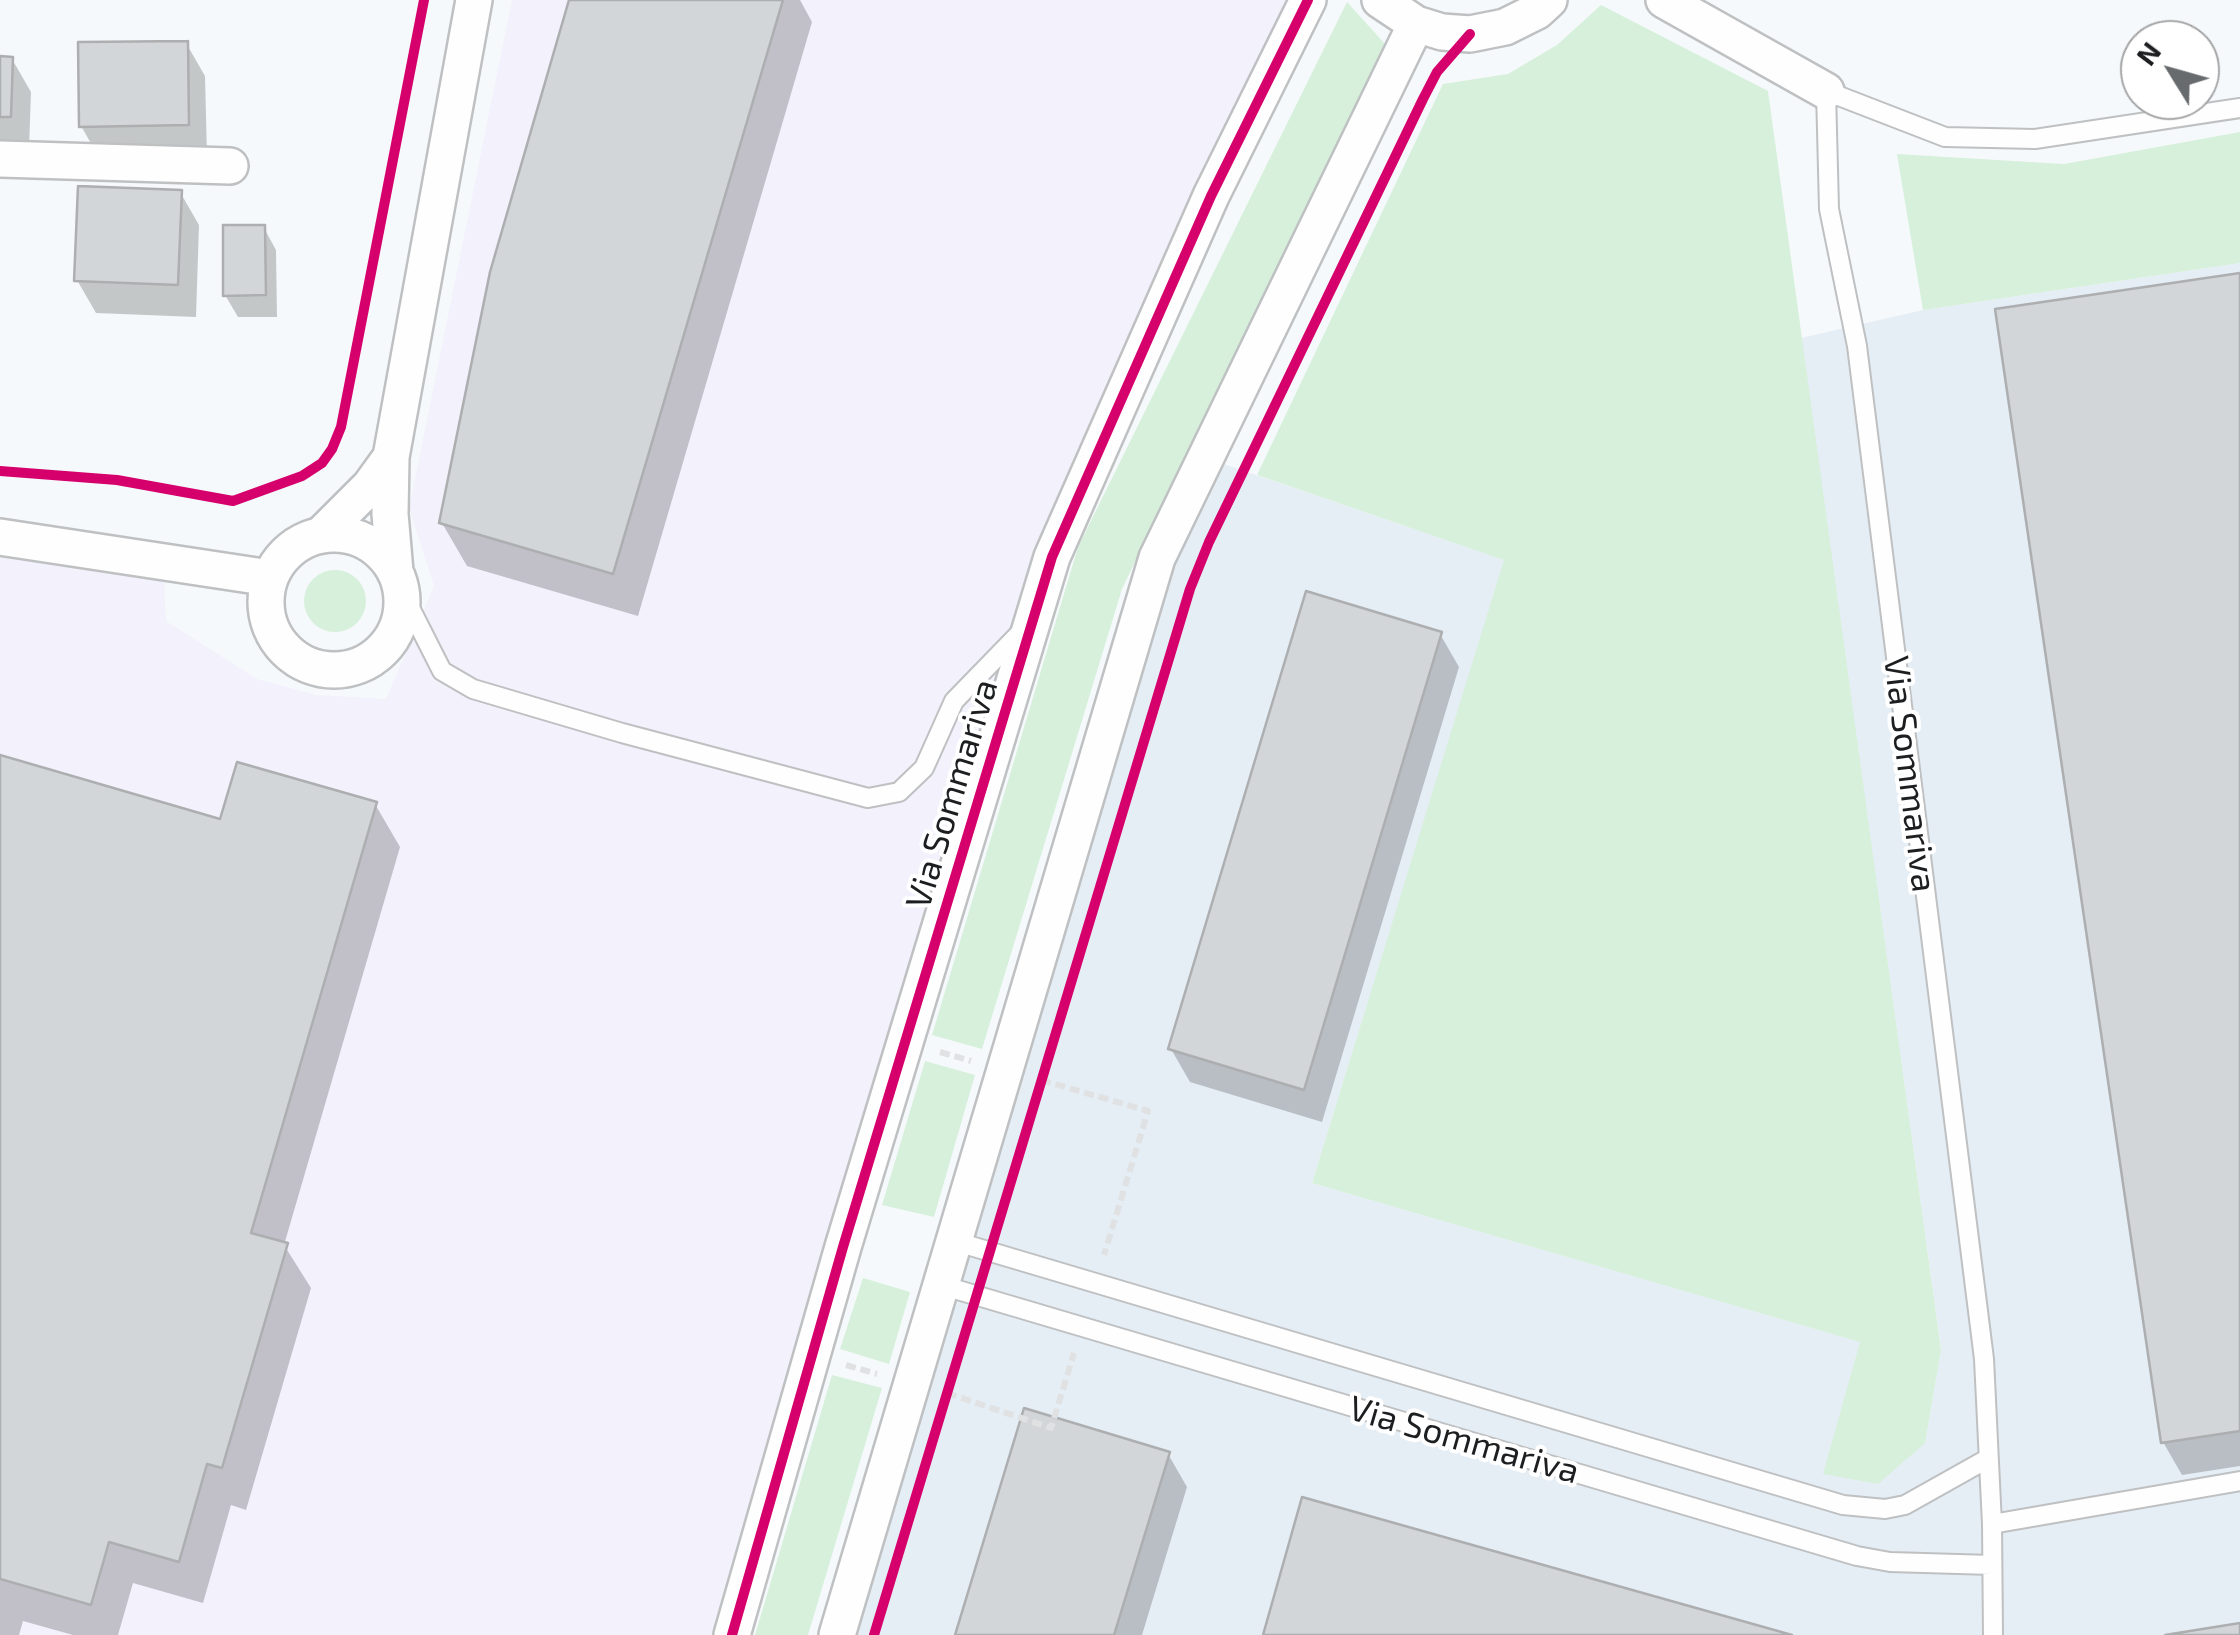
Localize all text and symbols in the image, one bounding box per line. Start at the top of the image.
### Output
north arrow [2120,20,2220,120]
text: N [2128,35,2167,71]
street label: Via Sommariva [1875,654,1945,894]
street label: Via Sommariva [897,674,1007,914]
street label: Via Sommariva [1344,1387,1584,1493]

